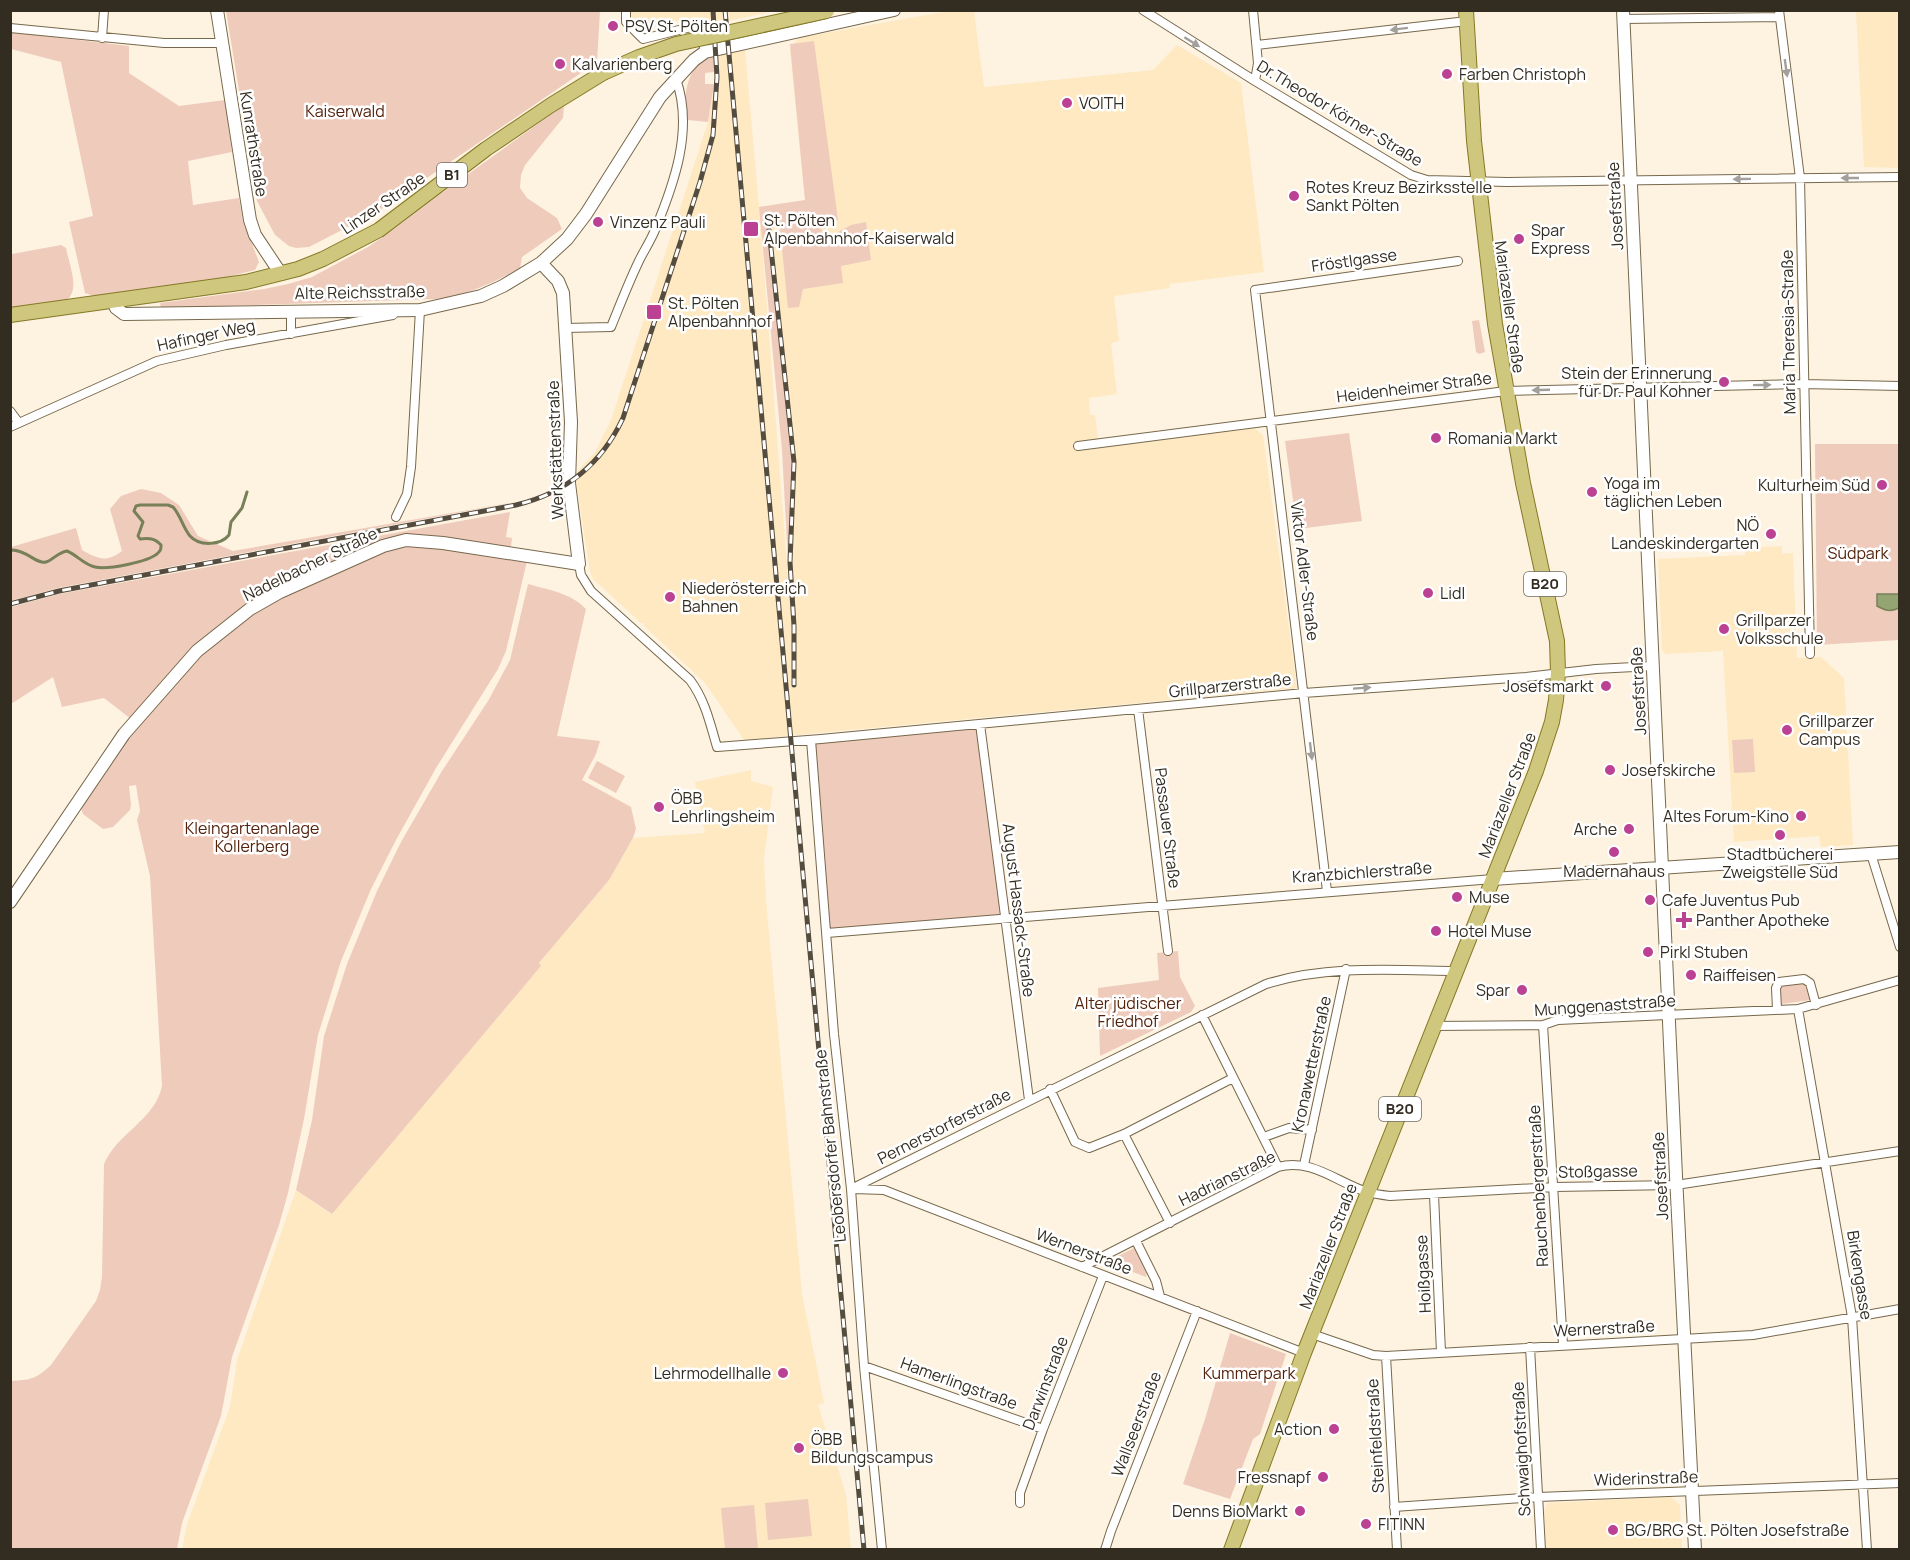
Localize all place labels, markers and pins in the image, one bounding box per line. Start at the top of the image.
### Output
place label: PSV St. Pölten [625,15,728,37]
marker: PSV St. Pölten [606,19,620,33]
place label: Kalvarienberg [572,53,673,75]
marker: Kalvarienberg [553,57,567,71]
place label: Farben Christoph [1459,63,1586,85]
marker: Farben Christoph [1440,67,1454,81]
place label: VOITH [1079,92,1124,114]
marker: VOITH [1060,96,1074,110]
place label: Rotes Kreuz Bezirksstelle Sankt Pölten [1306,176,1492,216]
marker: Rotes Kreuz Bezirksstelle Sankt Pölten [1287,189,1301,203]
place label: St. Pölten Alpenbahnhof-Kaiserwald [764,209,954,249]
place label: Vinzenz Pauli [610,211,706,233]
marker: Vinzenz Pauli [591,215,605,229]
place label: Spar Express [1531,219,1590,259]
marker: St. Pölten Alpenbahnhof-Kaiserwald [742,220,760,238]
marker: Spar Express [1512,232,1526,246]
place label: St. Pölten Alpenbahnhof [668,292,772,332]
marker: St. Pölten Alpenbahnhof [645,303,663,321]
place label: Stein der Erinnerung für Dr. Paul Kohner [1561,362,1712,402]
marker: Stein der Erinnerung für Dr. Paul Kohner [1717,375,1731,389]
place label: Romania Markt [1448,427,1558,449]
marker: Romania Markt [1429,431,1443,445]
place label: Yoga im täglichen Leben [1604,472,1722,512]
place label: Kulturheim Süd [1758,474,1870,496]
marker: Kulturheim Süd [1875,478,1889,492]
marker: Yoga im täglichen Leben [1585,485,1599,499]
place label: NÖ Landeskindergarten [1611,514,1759,554]
marker: NÖ Landeskindergarten [1764,527,1778,541]
place label: Niederösterreich Bahnen [682,577,807,617]
place label: Lidl [1440,582,1465,604]
marker: Lidl [1421,586,1435,600]
marker: Niederösterreich Bahnen [663,590,677,604]
place label: Grillparzer Volksschule [1736,609,1823,649]
marker: Grillparzer Volksschule [1717,622,1731,636]
place label: Josefsmarkt [1503,675,1594,697]
marker: Josefsmarkt [1599,679,1613,693]
place label: Grillparzer Campus [1799,710,1875,750]
marker: Grillparzer Campus [1780,723,1794,737]
place label: Josefskirche [1622,759,1716,781]
marker: Josefskirche [1603,763,1617,777]
place label: ÖBB Lehrlingsheim [671,787,775,827]
marker: ÖBB Lehrlingsheim [652,800,666,814]
place label: Altes Forum-Kino [1663,805,1789,827]
marker: Altes Forum-Kino [1794,809,1808,823]
place label: Arche [1574,818,1617,840]
marker: Arche [1622,822,1636,836]
marker: Stadtbücherei Zweigstelle Süd [1773,828,1787,842]
place label: Stadtbücherei Zweigstelle Süd [1722,843,1838,883]
marker: Madernahaus [1607,845,1621,859]
place label: Madernahaus [1563,860,1665,882]
place label: Muse [1469,886,1510,908]
place label: Cafe Juventus Pub [1662,889,1800,911]
marker: Muse [1450,890,1464,904]
marker: Cafe Juventus Pub [1643,893,1657,907]
place label: Panther Apotheke [1696,909,1829,931]
marker: Panther Apotheke [1677,913,1691,927]
place label: Hotel Muse [1448,920,1532,942]
marker: Hotel Muse [1429,924,1443,938]
place label: Pirkl Stuben [1660,941,1748,963]
marker: Pirkl Stuben [1641,945,1655,959]
place label: Raiffeisen [1703,964,1776,986]
marker: Raiffeisen [1684,968,1698,982]
place label: Spar [1476,979,1510,1001]
marker: Spar [1515,983,1529,997]
place label: Lehrmodellhalle [654,1362,771,1384]
marker: Lehrmodellhalle [776,1366,790,1380]
place label: Action [1274,1418,1322,1440]
marker: Action [1327,1422,1341,1436]
place label: ÖBB Bildungscampus [811,1428,933,1468]
marker: ÖBB Bildungscampus [792,1441,806,1455]
place label: Fressnapf [1238,1466,1311,1488]
marker: Fressnapf [1316,1470,1330,1484]
place label: Denns BioMarkt [1172,1500,1288,1522]
marker: Denns BioMarkt [1293,1504,1307,1518]
place label: FITINN [1378,1513,1425,1535]
marker: FITINN [1359,1517,1373,1531]
place label: BG/BRG St. Pölten Josefstraße [1625,1519,1849,1541]
marker: BG/BRG St. Pölten Josefstraße [1606,1523,1620,1537]

